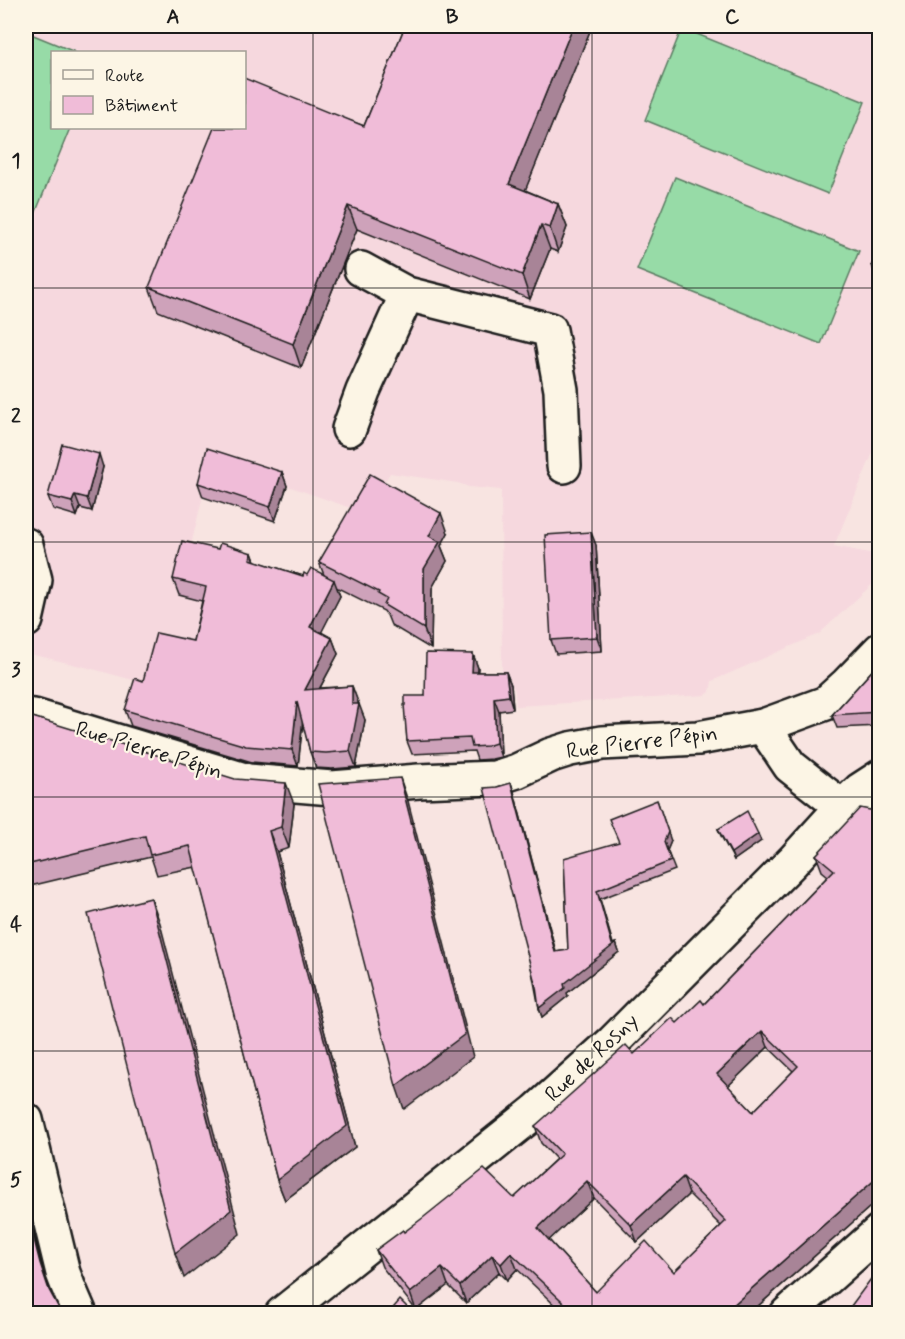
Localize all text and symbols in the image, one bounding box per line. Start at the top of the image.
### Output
text: A [166,4,180,31]
text: B [446,4,459,31]
text: C [725,4,740,31]
legend [51,51,246,129]
text: Route [105,64,144,88]
text: Bâtiment [105,94,178,118]
text: 1 [12,148,20,175]
text: 2 [11,403,21,430]
text: 3 [11,657,21,684]
street label: Rue Pierre Pépin [72,715,226,787]
street label: Rue Pierre Pépin [565,720,719,766]
text: 4 [10,912,22,939]
street label: Rue de Rosny [539,1007,645,1109]
text: 5 [10,1167,22,1194]

